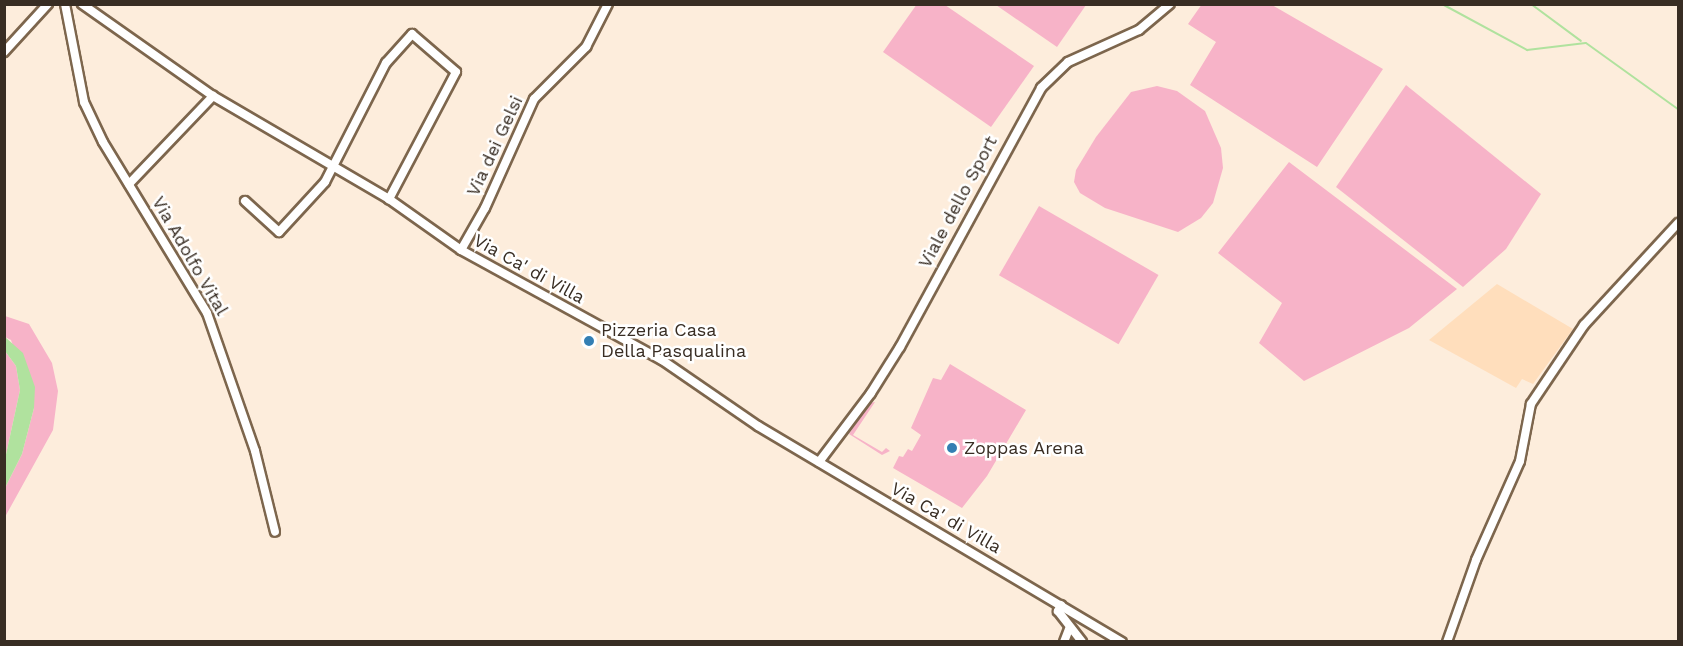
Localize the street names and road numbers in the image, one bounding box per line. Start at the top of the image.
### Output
street label: Via dei Gelsi [462,92,528,200]
street label: Viale dello Sport [914,132,1002,272]
street label: Via Adolfo Vital [147,192,233,320]
street label: Via Ca' di Villa [469,229,589,309]
street label: Via Ca' di Villa [887,477,1005,559]

